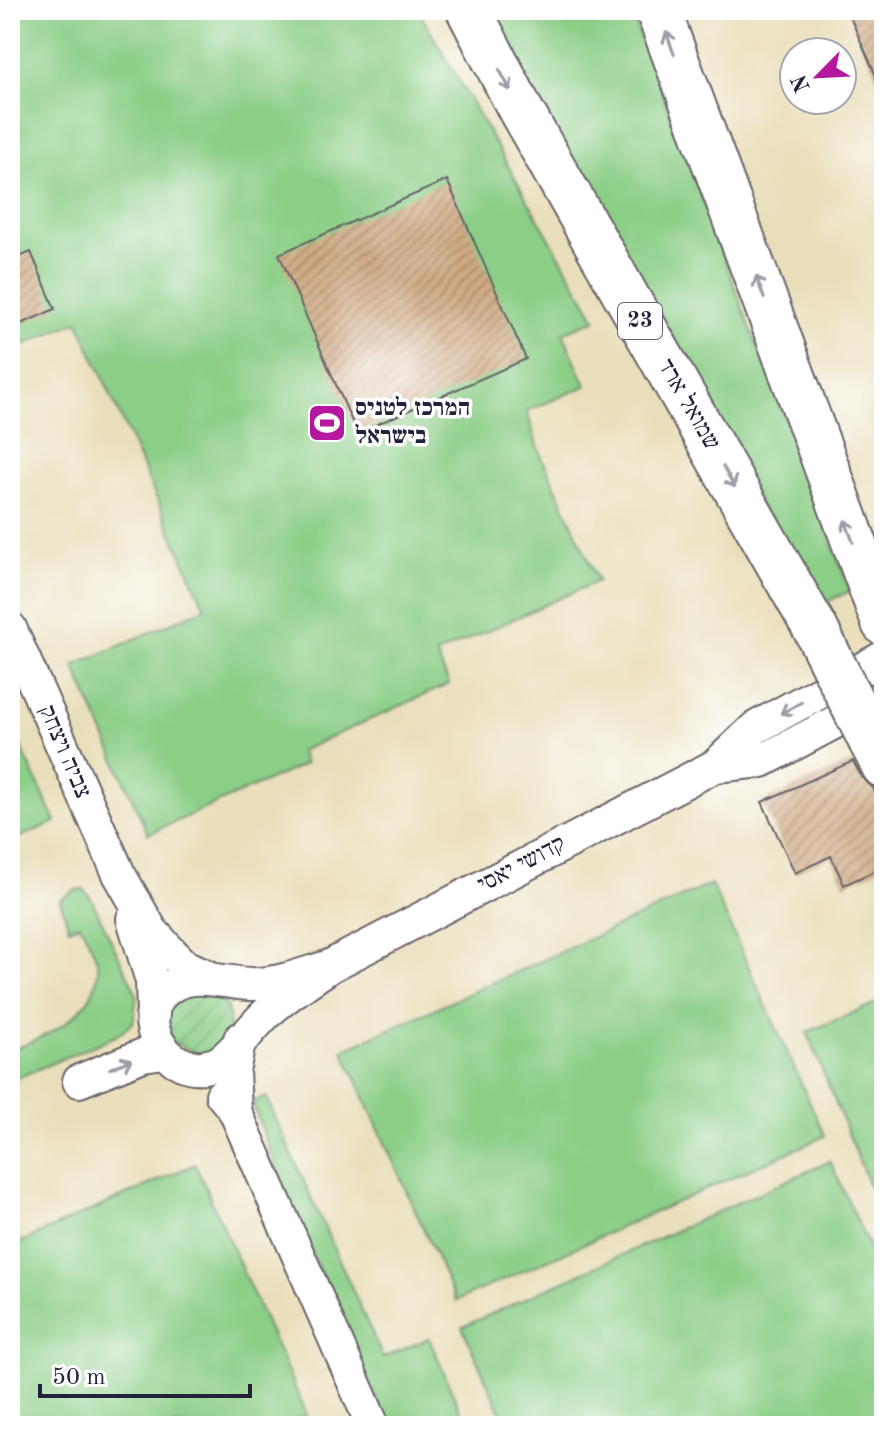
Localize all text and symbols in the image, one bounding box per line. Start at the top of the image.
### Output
one-way arrow [662,31,676,55]
north arrow [778,36,858,116]
one-way arrow [497,67,513,91]
text: N [788,71,815,95]
one-way arrow [751,275,766,300]
road number: 23 [618,303,662,339]
street label: שמואל ארד [653,355,725,454]
place label: המרכז לטניס בישראל [355,395,470,449]
sports icon: המרכז לטניס בישראל [306,402,348,444]
one-way arrow [721,465,737,488]
one-way arrow [841,519,855,544]
one-way arrow [780,701,804,716]
street label: צביה ויצחק [34,702,94,802]
street label: קדושי יאסי [474,832,570,898]
one-way arrow [108,1056,133,1071]
scale bar [40,1348,250,1398]
text: 50 m [52,1366,106,1390]

